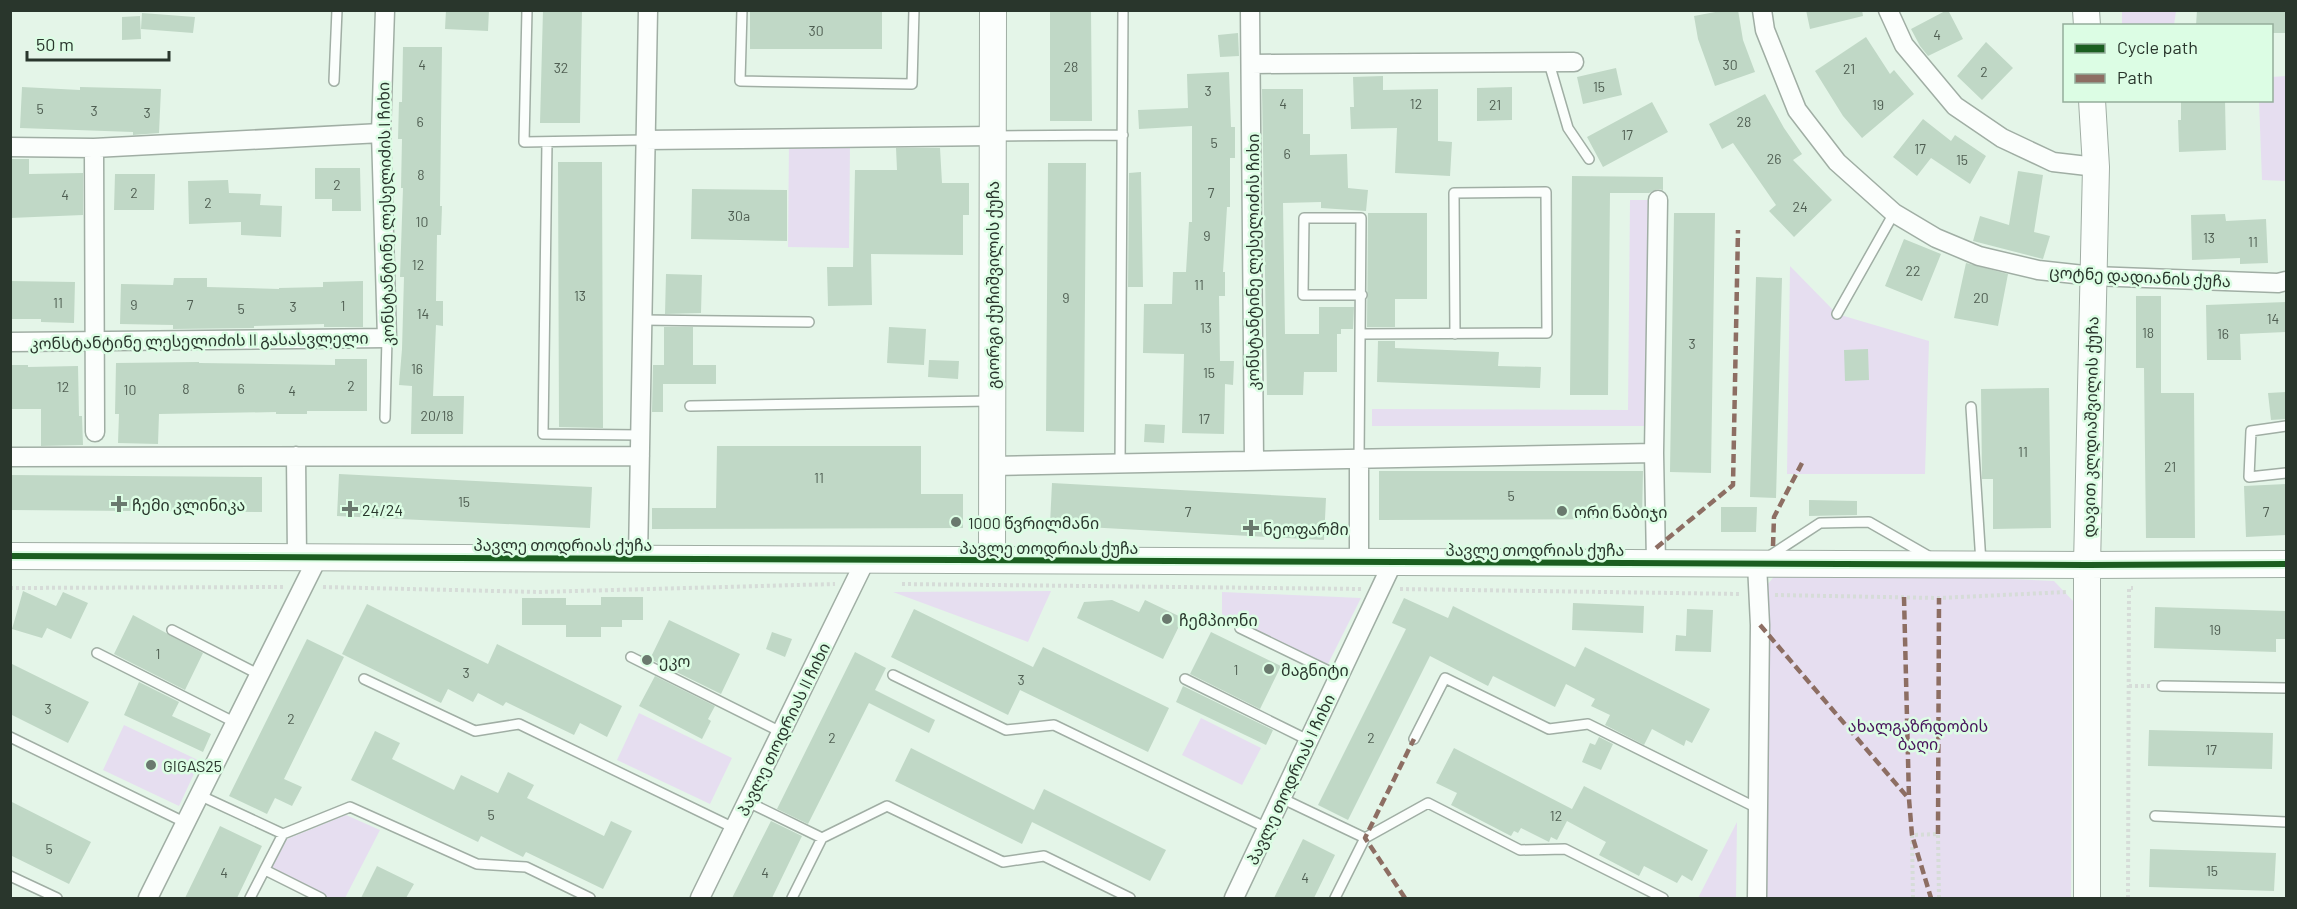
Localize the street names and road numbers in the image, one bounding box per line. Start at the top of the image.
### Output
street label: კონსტანტინე ლესელიძის I ჩიხი [373,82,399,346]
street label: კონსტანტინე ლესელიძის ჩიხი [1243,134,1264,390]
street label: გიორგი ქუჩიშვილის ქუჩა [983,181,1004,389]
street label: ცოტნე დადიანის ქუჩა [2049,262,2231,292]
street label: დავით კლდიაშვილის ქუჩა [2079,316,2103,538]
street label: კონსტანტინე ლესელიძის II გასასვლელი [29,328,369,354]
street label: პავლე თოდრიას ქუჩა [474,535,652,556]
street label: პავლე თოდრიას ქუჩა [960,538,1138,559]
street label: პავლე თოდრიას ქუჩა [1446,540,1624,561]
street label: პავლე თოდრიას II ჩიხი [733,639,835,820]
street label: პავლე თოდრიას I ჩიხი [1242,691,1340,868]

